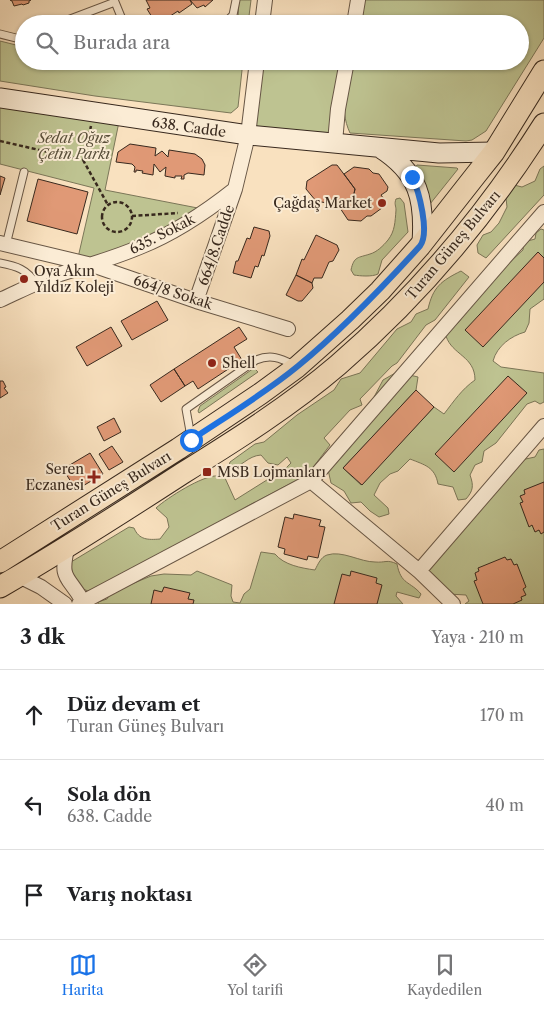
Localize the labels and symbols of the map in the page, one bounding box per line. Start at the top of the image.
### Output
street label: 638. Cadde [151,113,227,141]
park label: Sedat Oğuz Çetin Parkı [37,129,112,163]
route end [401,166,424,189]
street label: Turan Güneş Bulvarı [402,187,504,303]
place label: Çağdaş Market [273,194,372,212]
marker: Çağdaş Market [376,197,388,209]
street label: 664/8.Cadde [194,202,238,288]
street label: 635. Sokak [126,209,199,258]
place label: Oya Akın Yıldız Koleji [33,262,114,296]
street label: 664/8 Sokak [131,271,216,313]
marker: Oya Akın Yıldız Koleji [18,273,30,285]
place label: Shell [222,354,255,372]
marker: Shell [206,357,218,369]
route start [180,429,203,452]
street label: Turan Güneş Bulvarı [48,447,174,535]
place label: Seren Eczanesi [25,460,84,494]
place label: MSB Lojmanları [217,463,326,481]
marker: MSB Lojmanları [201,466,213,478]
marker: Seren Eczanesi [88,471,100,483]

